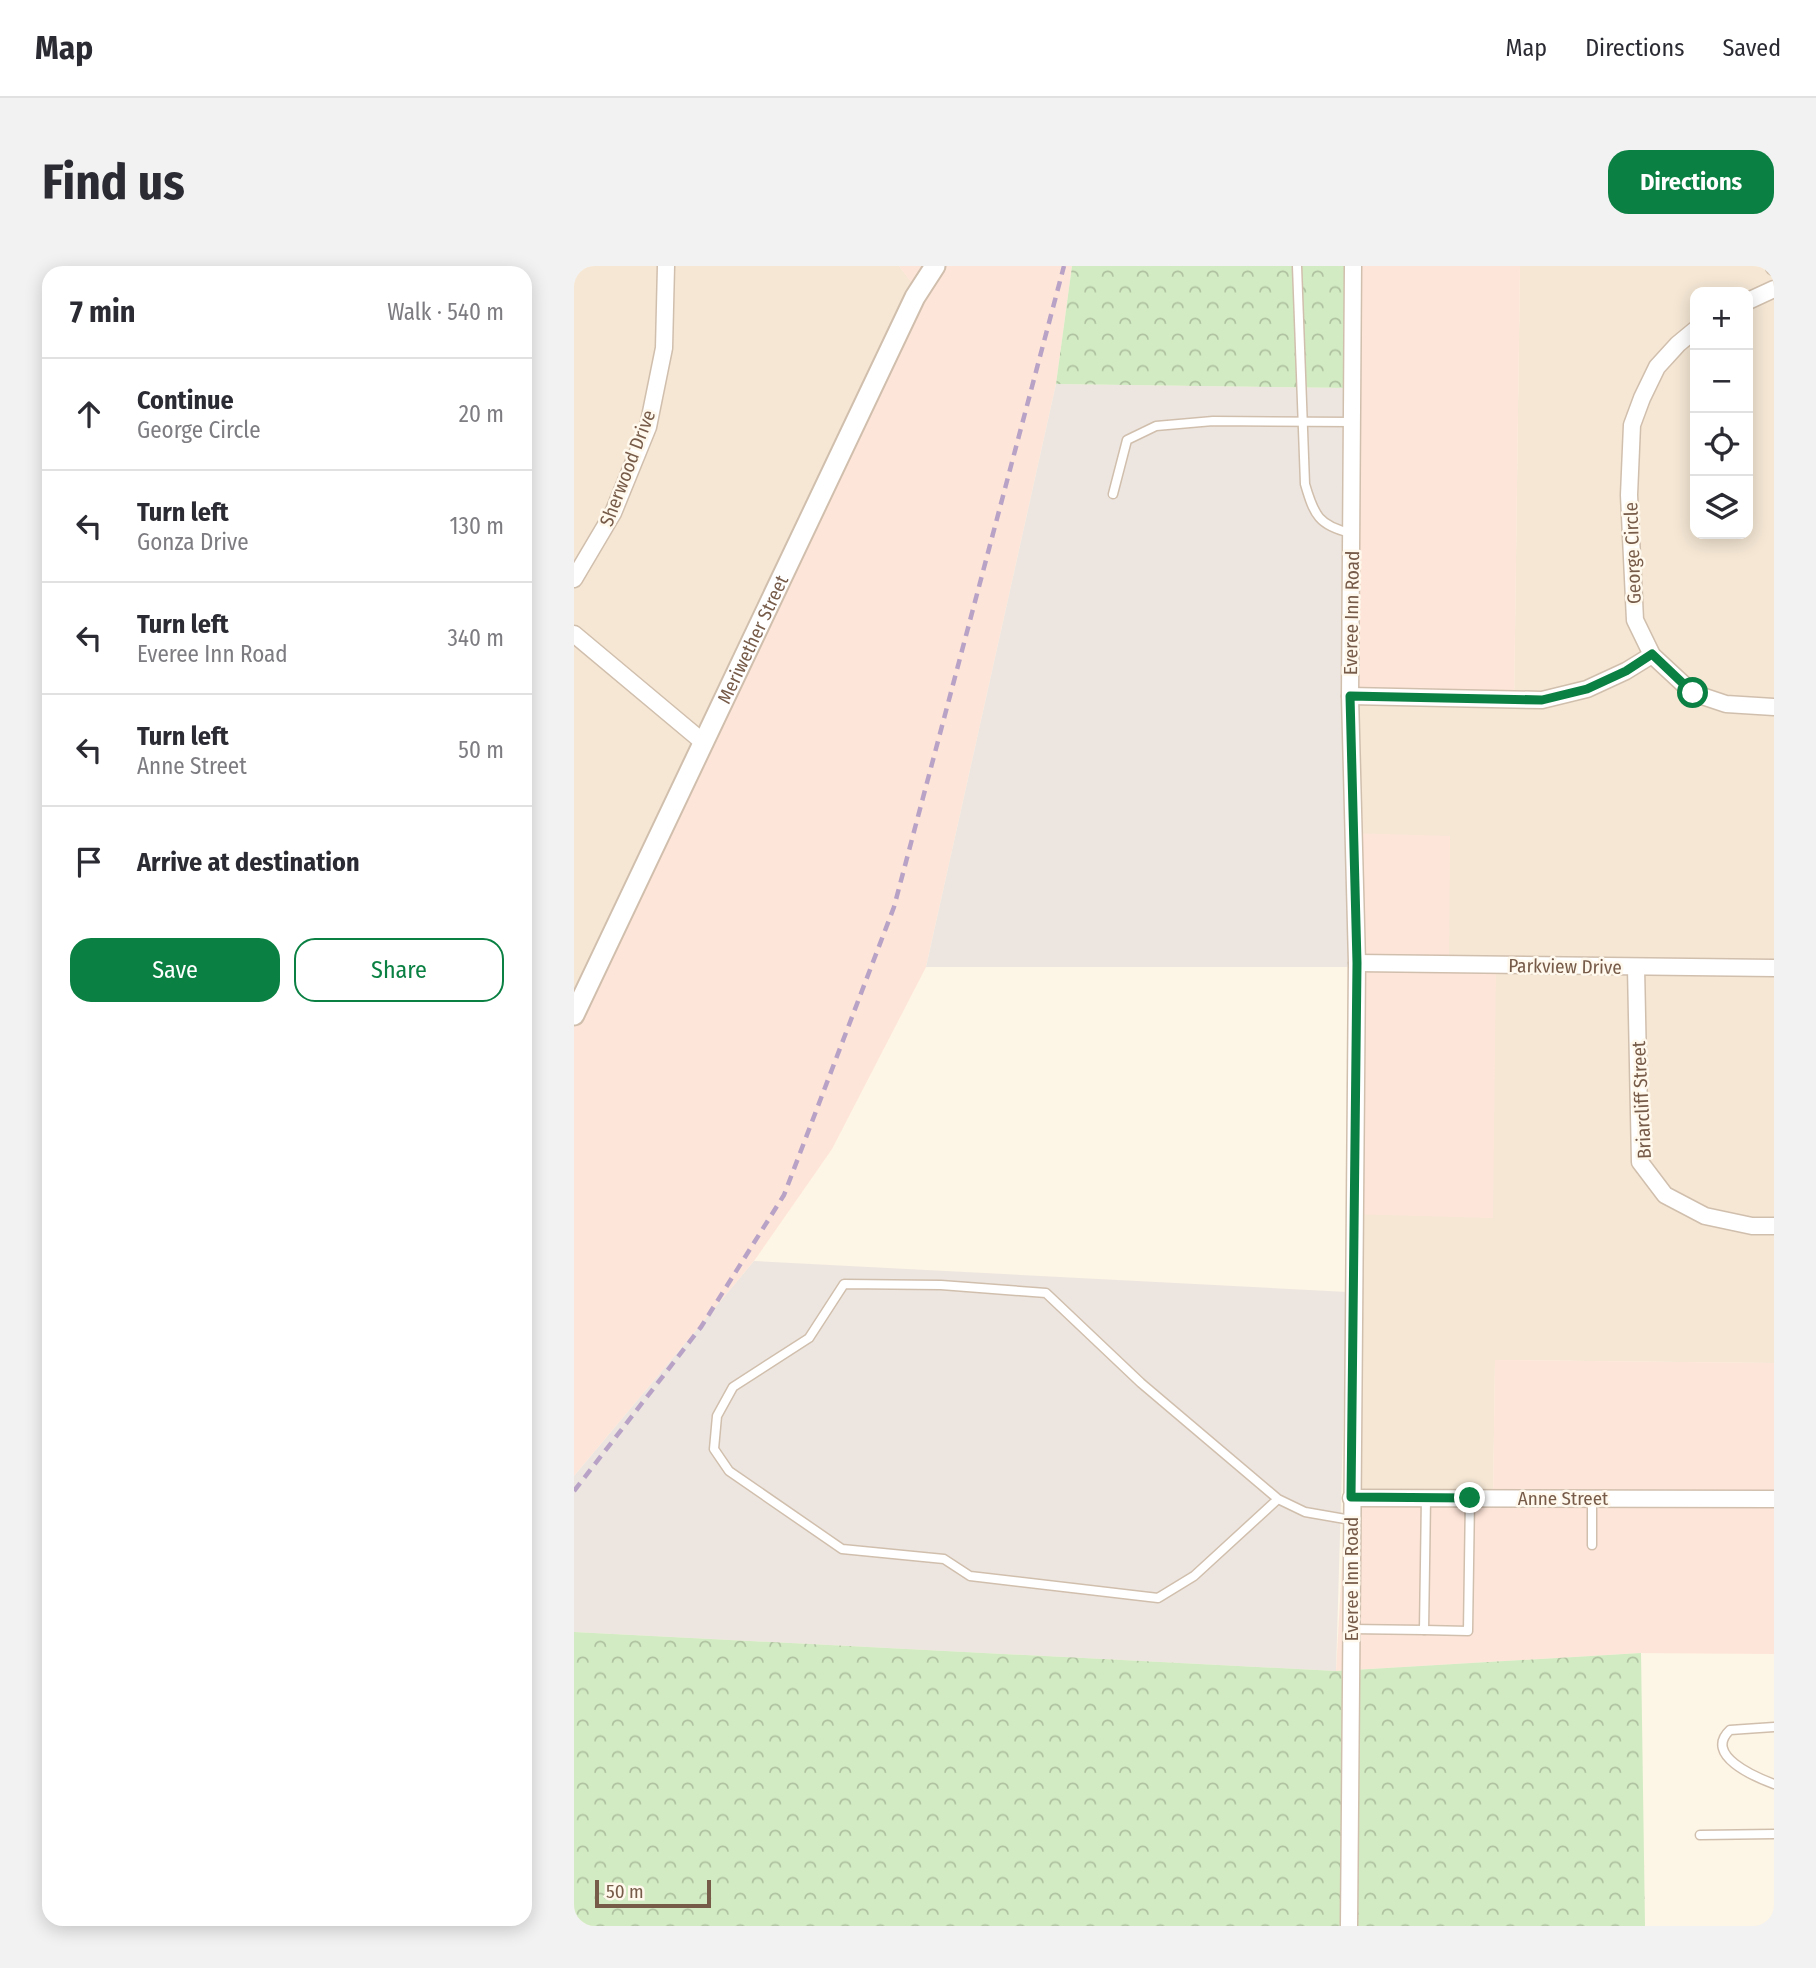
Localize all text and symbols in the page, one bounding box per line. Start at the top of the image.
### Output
text: Map [35,28,93,68]
text: Map [1506,34,1547,62]
text: Directions [1585,34,1684,62]
text: Saved [1722,34,1781,62]
button: Directions [1608,150,1774,214]
text: Find us [42,153,185,212]
map controls [1690,287,1753,539]
button: + [1690,287,1753,350]
text: 7 min [70,294,135,330]
text: Walk · 540 m [387,298,504,326]
button: − [1690,350,1753,413]
text: Continue [137,385,234,416]
icon: ahead [70,395,108,433]
text: 20 m [459,400,504,428]
street label: Sherwood Drive [595,407,660,530]
button: locate [1690,413,1753,476]
text: George Circle [137,416,261,444]
button: layers [1690,476,1753,539]
text: Turn left [137,497,229,528]
street label: George Circle [1619,502,1646,604]
icon: left [70,507,108,545]
text: 130 m [450,512,504,540]
text: Gonza Drive [137,528,249,556]
street label: Everee Inn Road [1339,551,1364,675]
street label: Meriwether Street [713,571,794,707]
text: Turn left [137,609,229,640]
icon: left [70,619,108,657]
text: 340 m [448,624,504,652]
text: Everee Inn Road [137,640,288,668]
route start [1677,677,1708,708]
text: Turn left [137,721,229,752]
icon: left [70,731,108,769]
text: 50 m [458,736,504,764]
text: Anne Street [137,752,247,780]
icon: arrive [70,843,108,881]
text: Arrive at destination [137,847,360,878]
button: Save [70,938,280,1002]
button: Share [294,938,504,1002]
street label: Parkview Drive [1508,954,1622,979]
street label: Briarcliff Street [1627,1040,1656,1159]
route end [1454,1482,1485,1513]
street label: Anne Street [1518,1487,1609,1510]
street label: Everee Inn Road [1340,1517,1363,1641]
scale bar [595,1877,710,1909]
text: 50 m [606,1880,644,1903]

